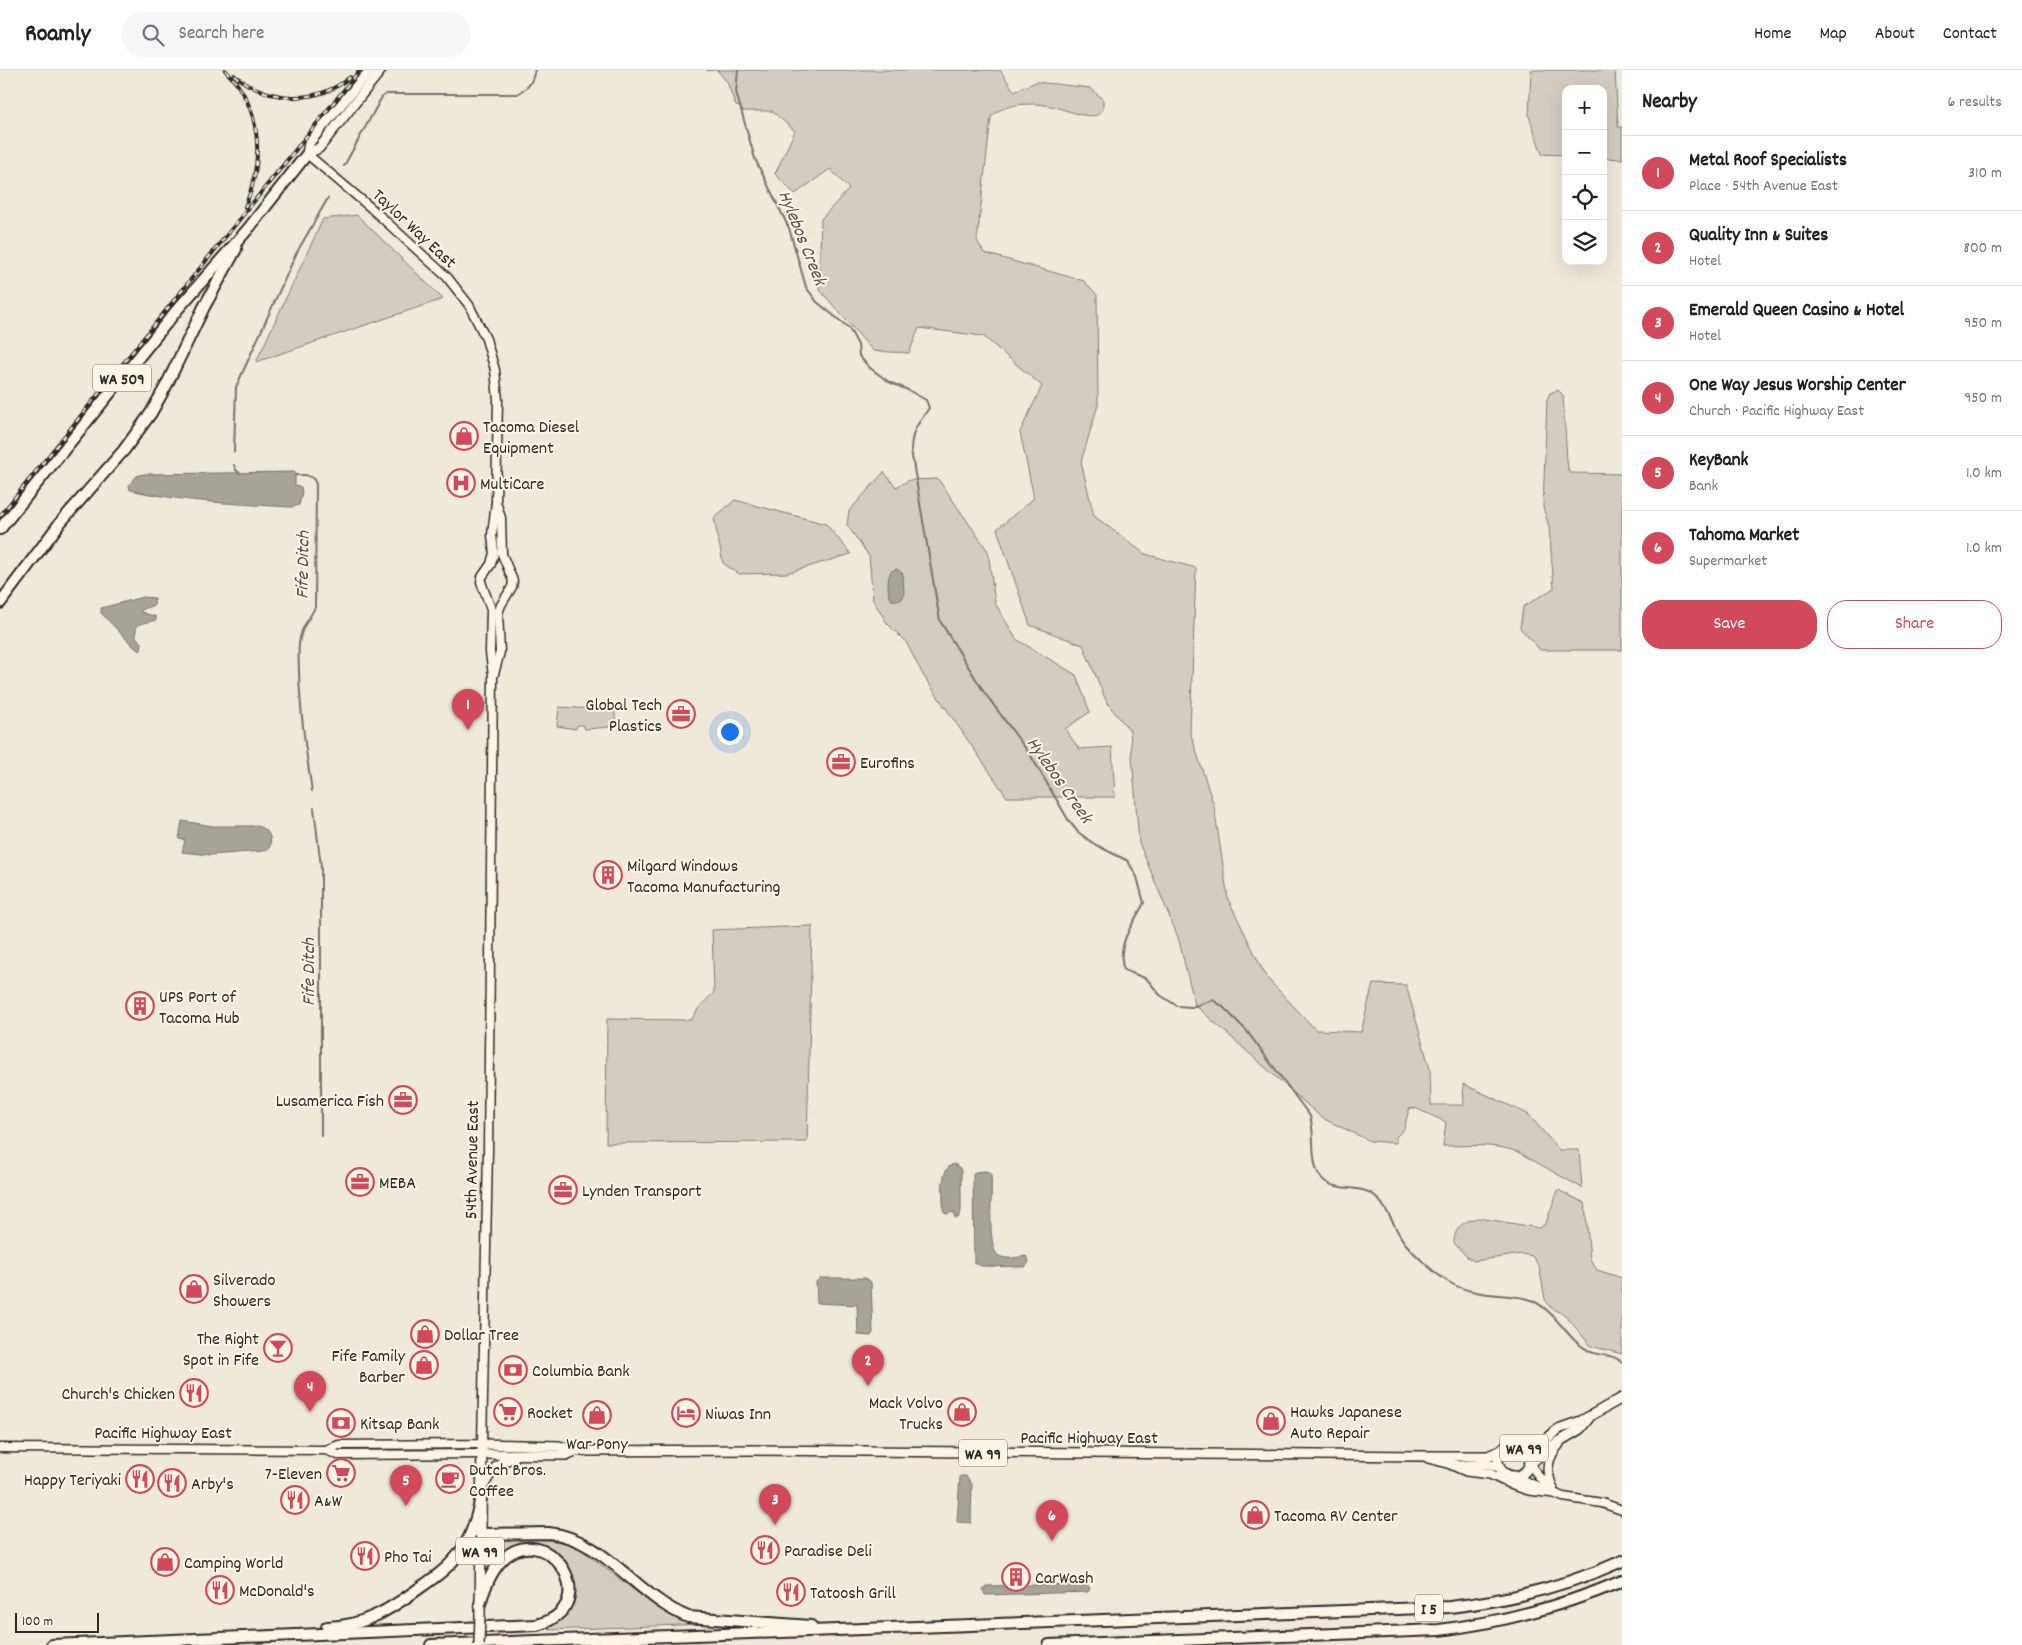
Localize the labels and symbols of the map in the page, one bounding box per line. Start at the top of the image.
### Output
street label: Taylor Way East [366,184,461,276]
water label: Hylebos Creek [769,187,833,292]
road number: WA 509 [93,364,151,392]
place label: Tacoma Diesel Equipment [483,416,580,462]
shop icon: Tacoma Diesel Equipment [449,421,479,451]
hospital icon: MultiCare [446,468,476,498]
place label: MultiCare [480,473,545,498]
water label: Fife Ditch [290,530,319,599]
pin: 1 [452,689,484,730]
place label: Global Tech Plastics [585,694,662,740]
office icon: Global Tech Plastics [666,699,696,729]
your location [717,719,743,745]
water label: Hylebos Creek [1018,732,1099,832]
office icon: Eurofins [826,747,856,777]
place label: Eurofins [860,752,915,777]
place label: Milgard Windows Tacoma Manufacturing [627,855,781,901]
building icon: Milgard Windows Tacoma Manufacturing [593,860,623,890]
water label: Fife Ditch [297,937,324,1006]
place label: UPS Port of Tacoma Hub [159,986,240,1032]
building icon: UPS Port of Tacoma Hub [125,991,155,1021]
office icon: Lusamerica Fish [388,1085,418,1115]
place label: Lusamerica Fish [276,1090,384,1115]
street label: 54th Avenue East [460,1100,487,1220]
office icon: MEBA [345,1167,375,1197]
place label: MEBA [379,1172,416,1197]
office icon: Lynden Transport [548,1175,578,1205]
place label: Lynden Transport [582,1180,702,1205]
place label: Silverado Showers [213,1269,276,1315]
shop icon: Silverado Showers [179,1274,209,1304]
shop icon: Dollar Tree [410,1319,440,1349]
place label: Dollar Tree [444,1324,519,1349]
place label: The Right Spot in Fife [183,1328,259,1374]
bar icon: The Right Spot in Fife [263,1333,293,1363]
place label: Fife Family Barber [332,1345,406,1391]
pin: 2 [852,1345,884,1386]
shop icon: Fife Family Barber [409,1350,439,1380]
bank icon: Columbia Bank [498,1355,528,1385]
place label: Columbia Bank [532,1360,630,1385]
pin: 4 [294,1371,326,1412]
restaurant icon: Church's Chicken [179,1378,209,1408]
place label: Church's Chicken [61,1383,175,1408]
place label: Mack Volvo Trucks [869,1392,943,1438]
supermarket icon: Rocket [493,1397,523,1427]
shop icon: Mack Volvo Trucks [947,1397,977,1427]
hotel icon: Niwas Inn [671,1398,701,1428]
shop icon: War Pony [582,1400,612,1430]
place label: Hawks Japanese Auto Repair [1290,1401,1402,1447]
place label: Rocket [527,1402,573,1427]
place label: Niwas Inn [705,1403,771,1428]
shop icon: Hawks Japanese Auto Repair [1256,1406,1286,1436]
bank icon: Kitsap Bank [326,1408,356,1438]
place label: Kitsap Bank [360,1413,439,1438]
street label: Pacific Highway East [94,1422,232,1447]
street label: Pacific Highway East [1020,1427,1158,1452]
place label: War Pony [566,1433,628,1458]
road number: WA 99 [1500,1435,1548,1462]
road number: WA 99 [959,1440,1007,1466]
supermarket icon: 7-Eleven [326,1458,356,1488]
place label: Dutch Bros. Coffee [469,1459,546,1505]
place label: 7-Eleven [265,1463,322,1488]
restaurant icon: Happy Teriyaki [125,1464,155,1494]
cafe icon: Dutch Bros. Coffee [435,1464,465,1494]
pin: 5 [390,1465,422,1506]
restaurant icon: Arby's [157,1468,187,1498]
place label: Happy Teriyaki [24,1469,121,1494]
place label: Arby's [191,1473,234,1498]
pin: 3 [759,1484,791,1525]
restaurant icon: A&W [280,1485,310,1515]
place label: A&W [314,1490,343,1515]
pin: 6 [1036,1500,1068,1541]
shop icon: Tacoma RV Center [1240,1500,1270,1530]
place label: Tacoma RV Center [1274,1505,1398,1530]
restaurant icon: Paradise Deli [750,1535,780,1565]
road number: WA 99 [456,1538,504,1564]
place label: Paradise Deli [784,1540,872,1565]
restaurant icon: Pho Tai [350,1541,380,1571]
place label: Pho Tai [384,1546,431,1571]
shop icon: Camping World [150,1547,180,1577]
place label: Camping World [184,1552,283,1577]
building icon: CarWash [1001,1562,1031,1592]
place label: CarWash [1035,1567,1094,1592]
restaurant icon: McDonald's [205,1575,235,1605]
restaurant icon: Tatoosh Grill [776,1577,806,1607]
place label: McDonald's [239,1580,315,1605]
place label: Tatoosh Grill [810,1582,897,1607]
road number: I 5 [1415,1595,1443,1622]
scale bar [15,1610,99,1633]

